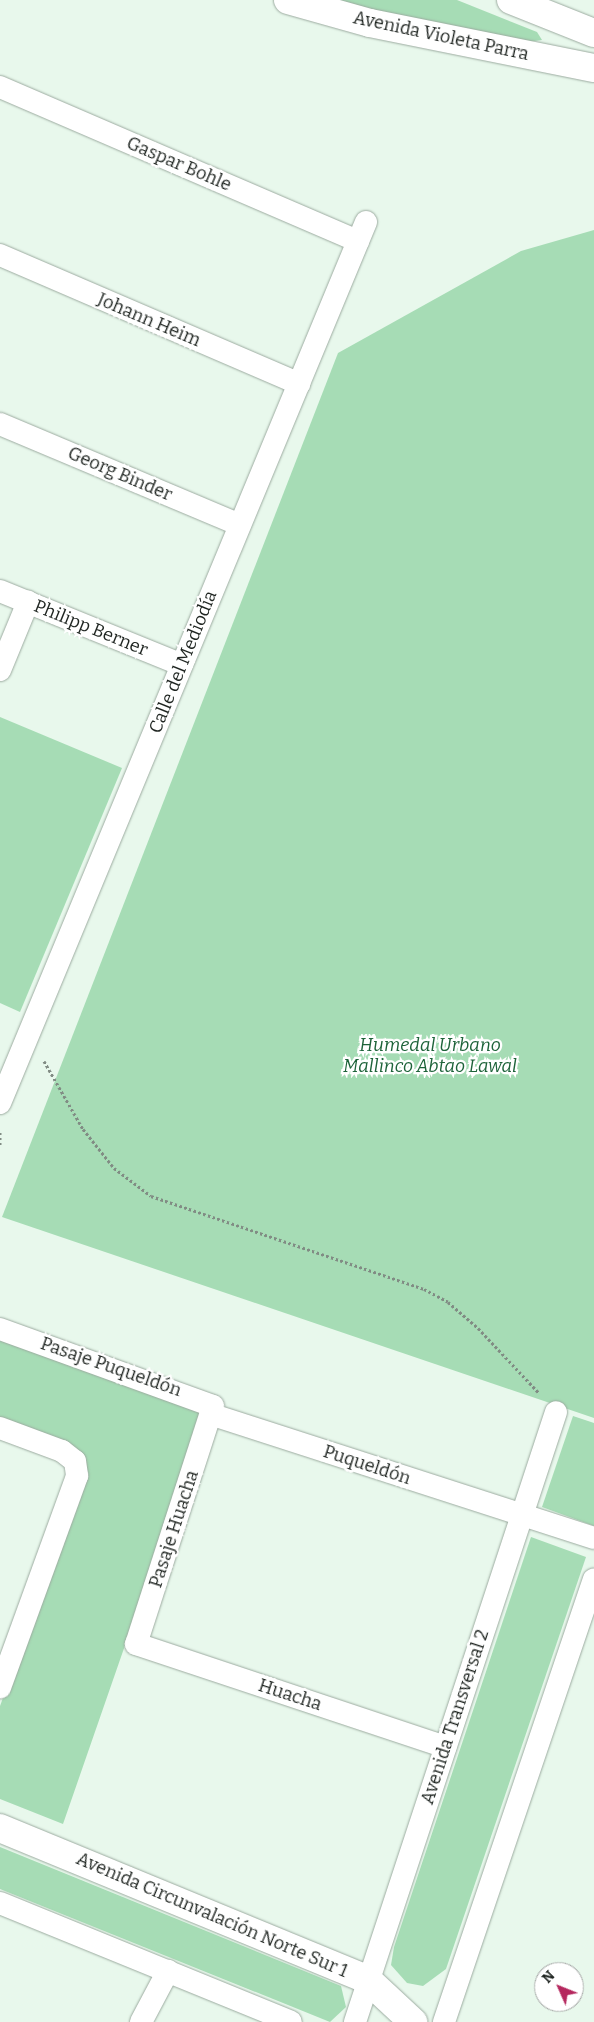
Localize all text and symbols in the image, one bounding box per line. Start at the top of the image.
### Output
street label: Avenida Violeta Parra [351,7,531,65]
street label: Gaspar Bohle [123,132,235,196]
street label: Johann Heim [94,289,204,351]
street label: Georg Binder [65,442,175,506]
street label: Calle del Mediodía [145,588,221,736]
street label: Philipp Berner [31,595,151,661]
park label: Humedal Urbano Mallinco Abtao Lawal [343,1035,517,1078]
street label: Pasaje Puqueldón [38,1333,184,1401]
street label: Puqueldón [321,1441,413,1489]
street label: Pasaje Huacha [145,1468,203,1590]
street label: Avenida Transversal 2 [417,1627,493,1807]
street label: Huacha [256,1675,324,1715]
street label: Avenida Circunvalación Norte Sur 1 [73,1848,351,1982]
north arrow [534,1962,584,2012]
text: N [539,1967,558,1987]

